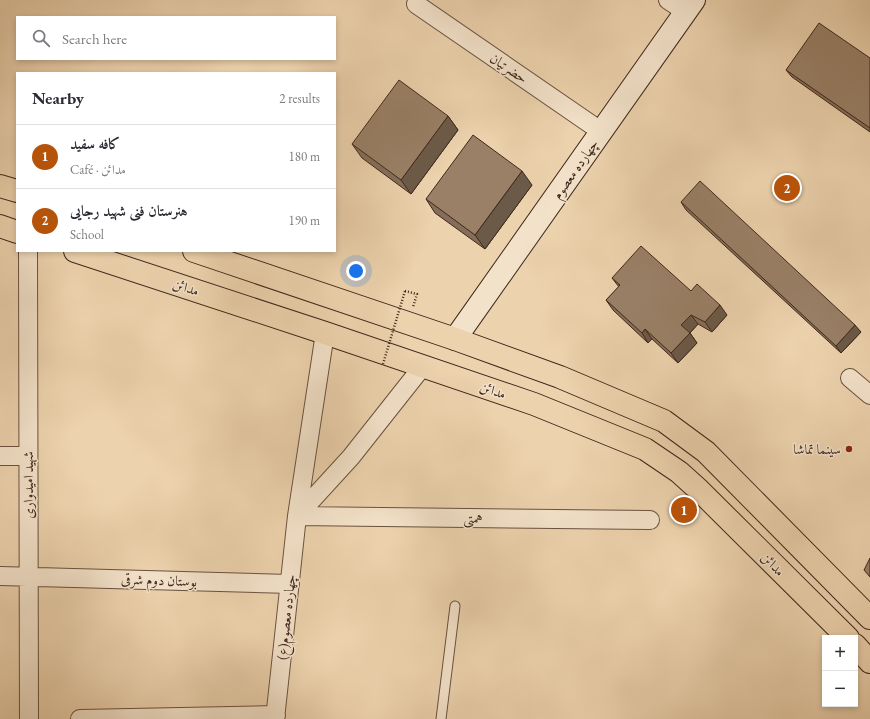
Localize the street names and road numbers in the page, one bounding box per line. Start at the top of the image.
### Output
street label: حضرتیان [486,49,531,88]
street label: چهارده معصوم [548,135,606,205]
street label: مدائن [171,274,201,300]
street label: مدائن [477,377,509,403]
street label: شهيد امیدواری [19,451,38,519]
street label: همتی [463,509,483,528]
street label: مدائن [757,548,789,580]
street label: بوستان دوم شرقی [120,570,198,594]
street label: چهارده معصوم(ع) [273,573,303,661]

